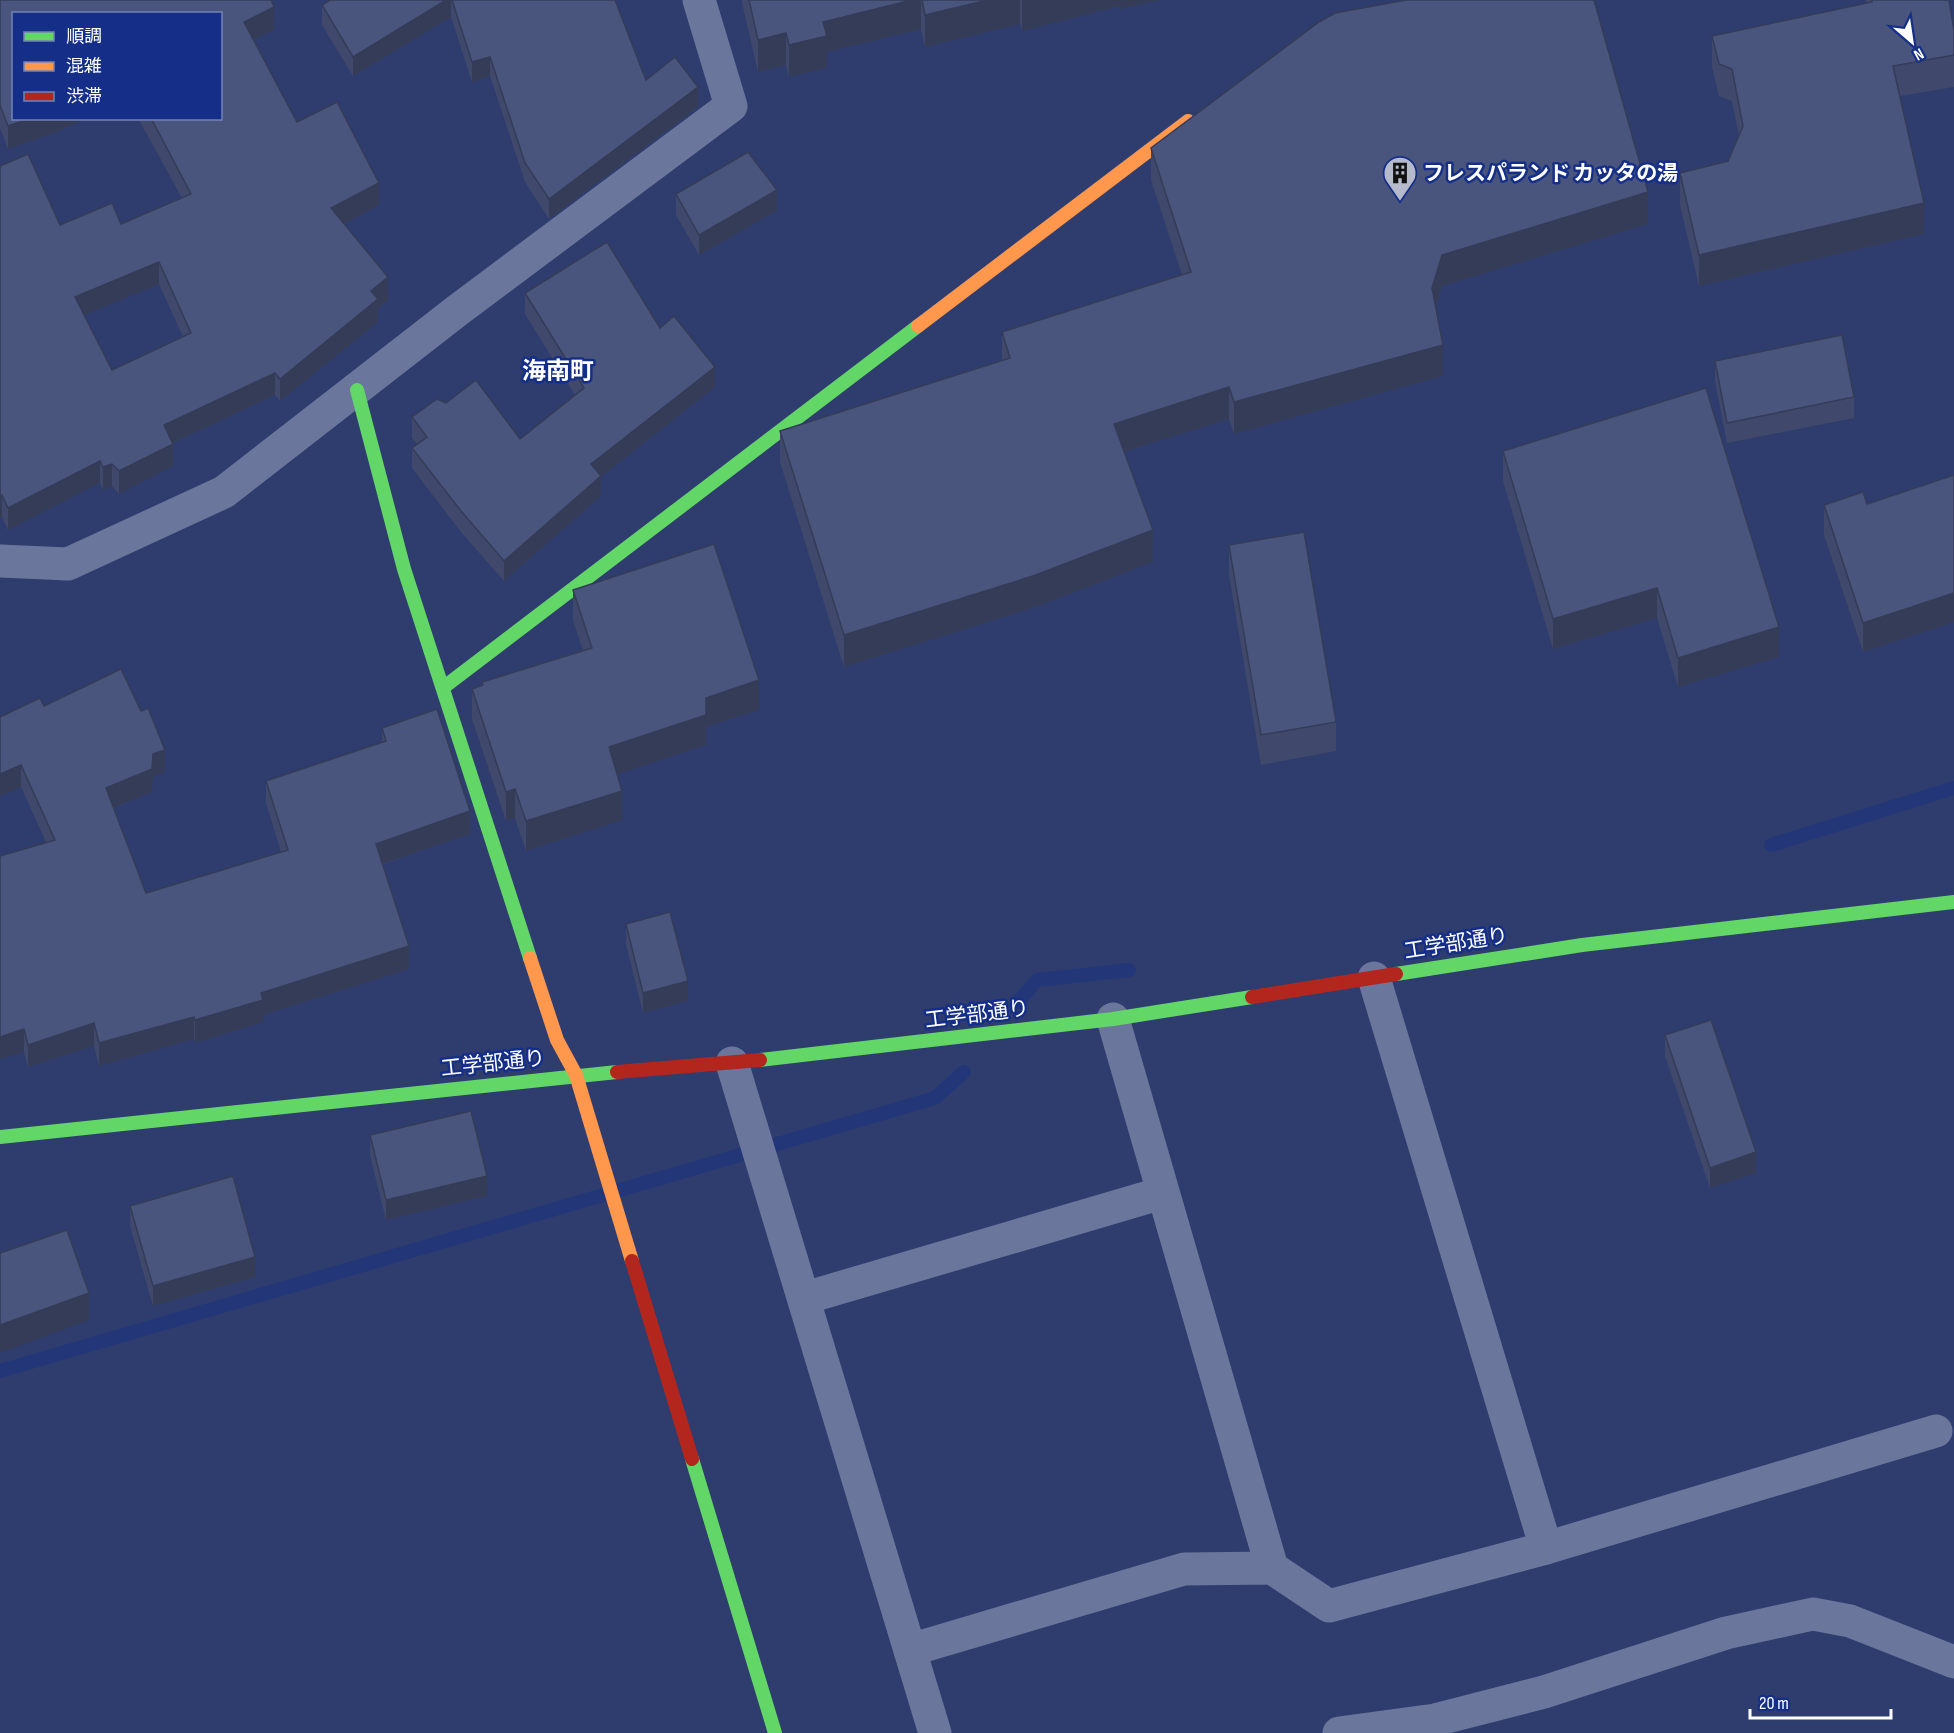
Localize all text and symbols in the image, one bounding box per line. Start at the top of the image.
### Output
legend [12,12,222,120]
north arrow [1882,12,1942,72]
text: 順調 [66,26,102,47]
text: N [1910,43,1927,64]
text: 混雑 [66,56,102,77]
text: 渋滞 [66,86,102,107]
building icon: フレスパランド カッタの湯 [1382,155,1418,202]
place label: フレスパランド カッタの湯 [1423,161,1678,186]
district label: 海南町 [522,357,594,386]
street label: 工学部通り [1402,923,1510,964]
street label: 工学部通り [923,996,1031,1033]
street label: 工学部通り [440,1046,547,1081]
scale bar [1750,1682,1891,1720]
text: 20 m [1759,1693,1789,1714]

